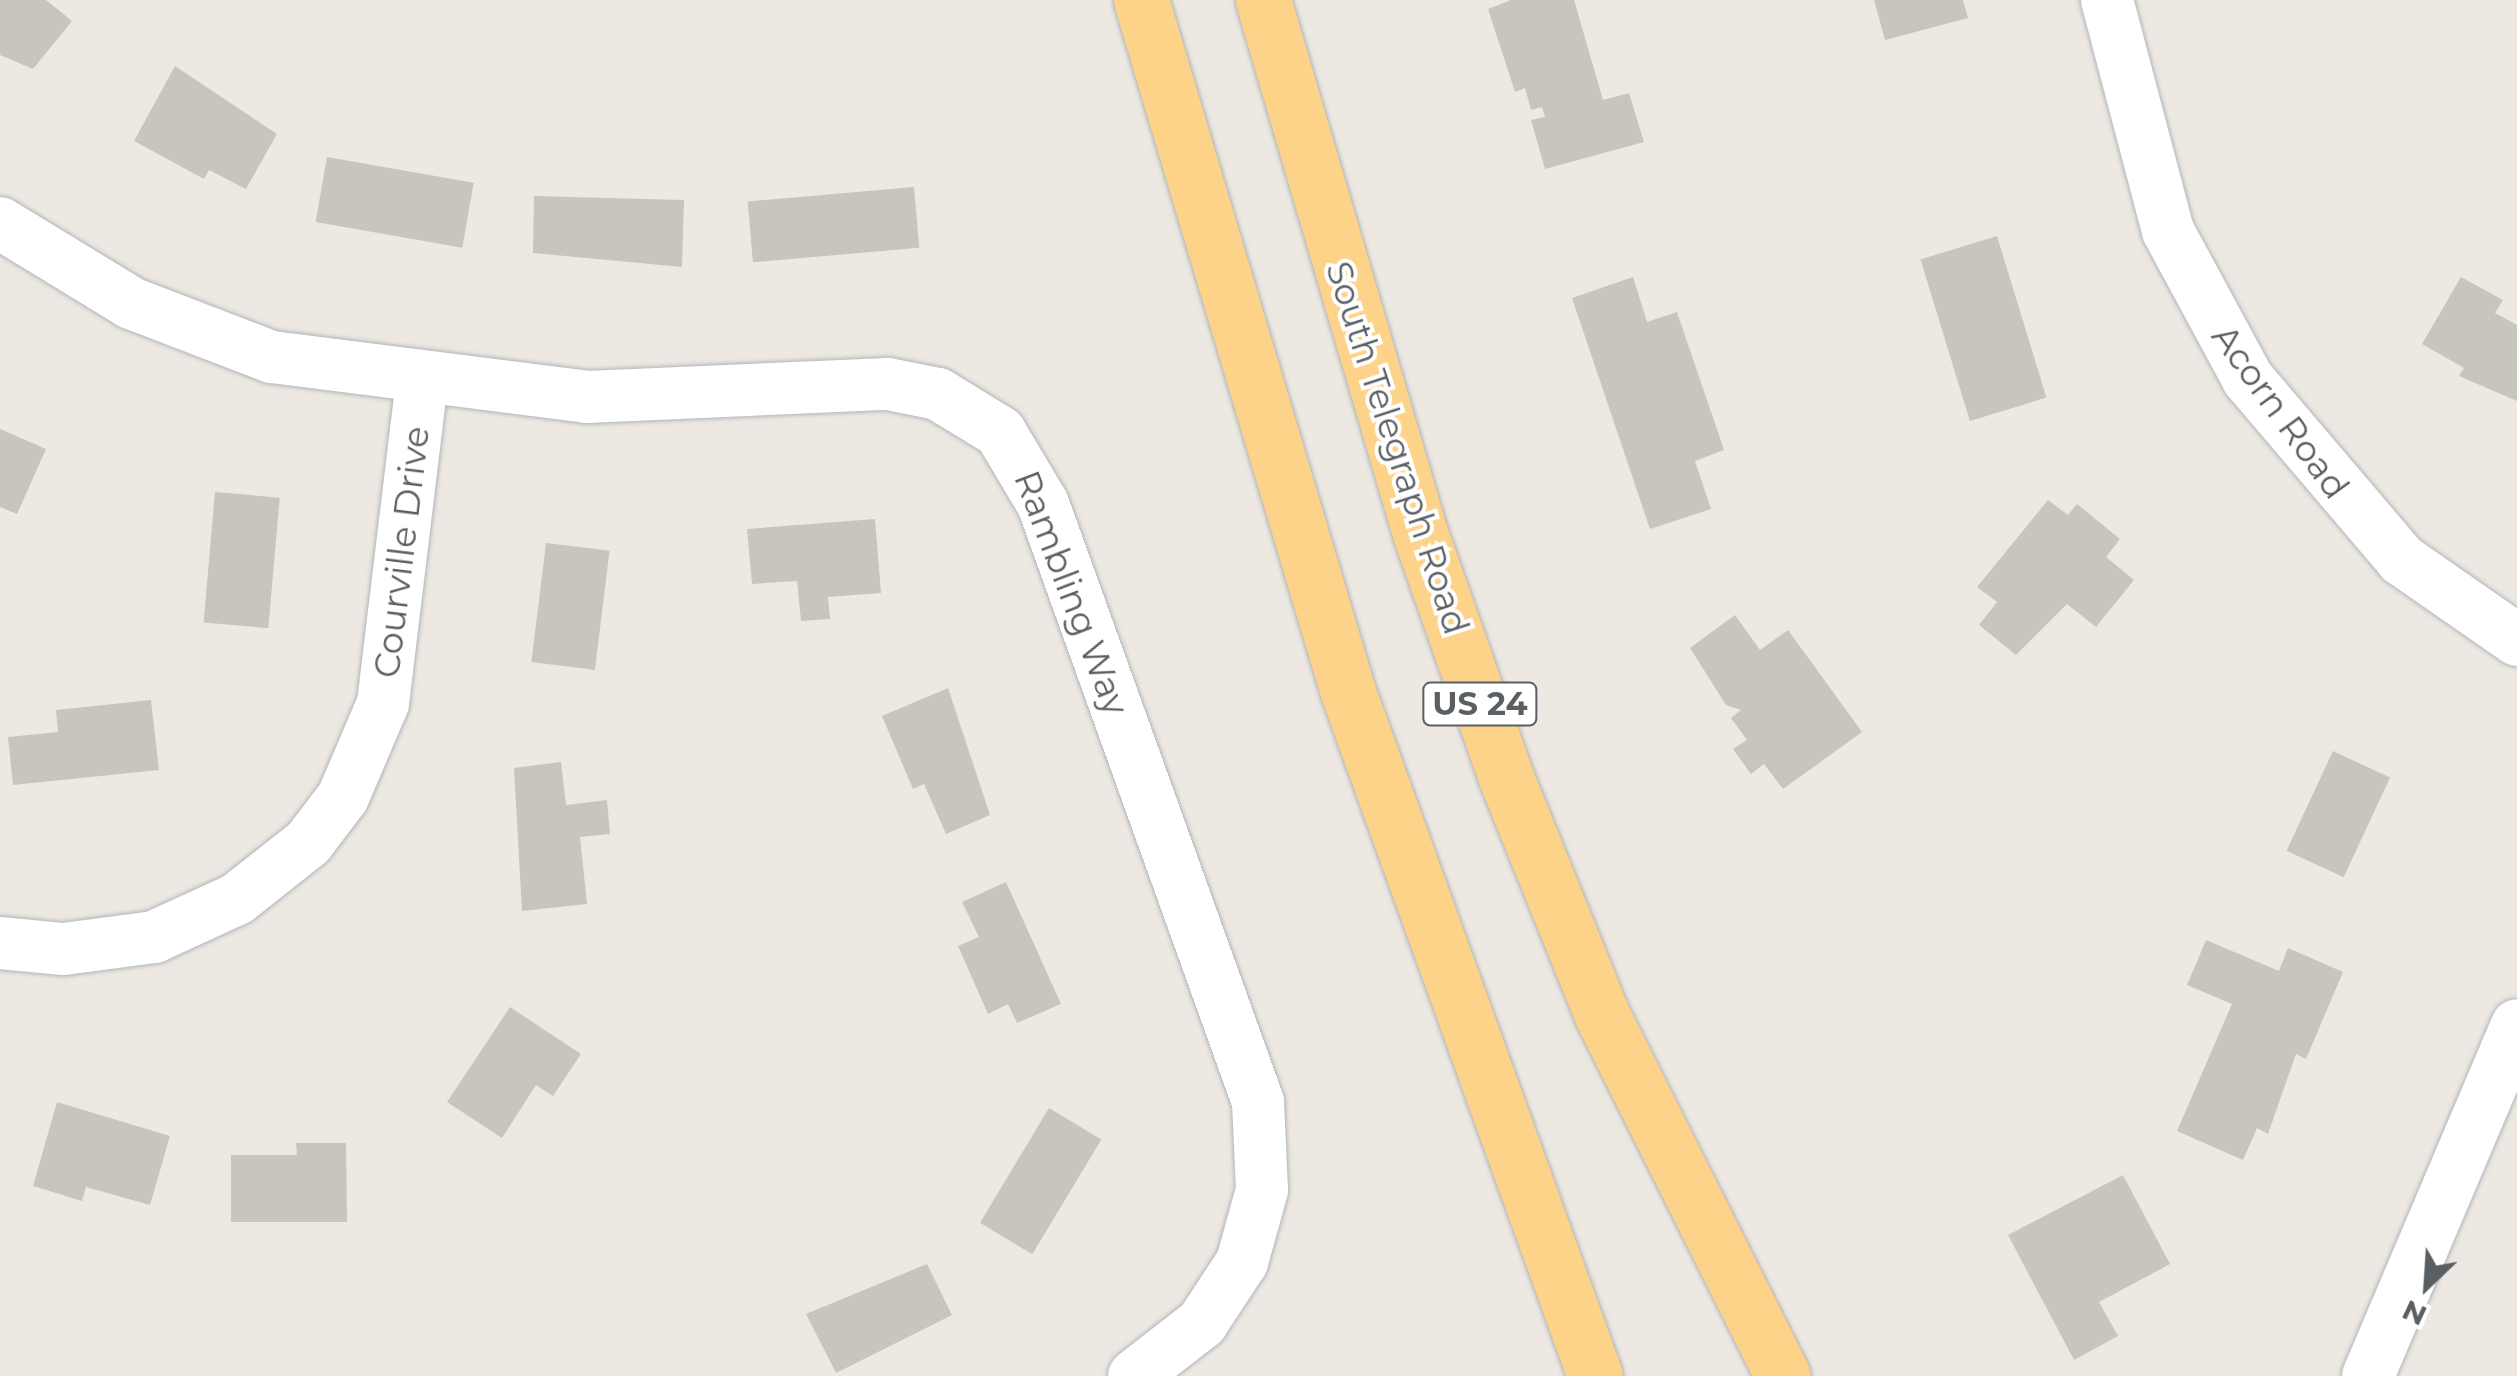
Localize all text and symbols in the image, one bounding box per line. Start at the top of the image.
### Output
street label: South Telegraph Road [1317,256,1477,640]
street label: Acorn Road [2203,317,2357,507]
street label: Courville Drive [366,424,438,680]
street label: Rambling Way [1005,465,1137,721]
road number: US 24 [1420,677,1540,731]
north arrow [2377,1236,2477,1336]
text: N [2397,1293,2432,1333]

